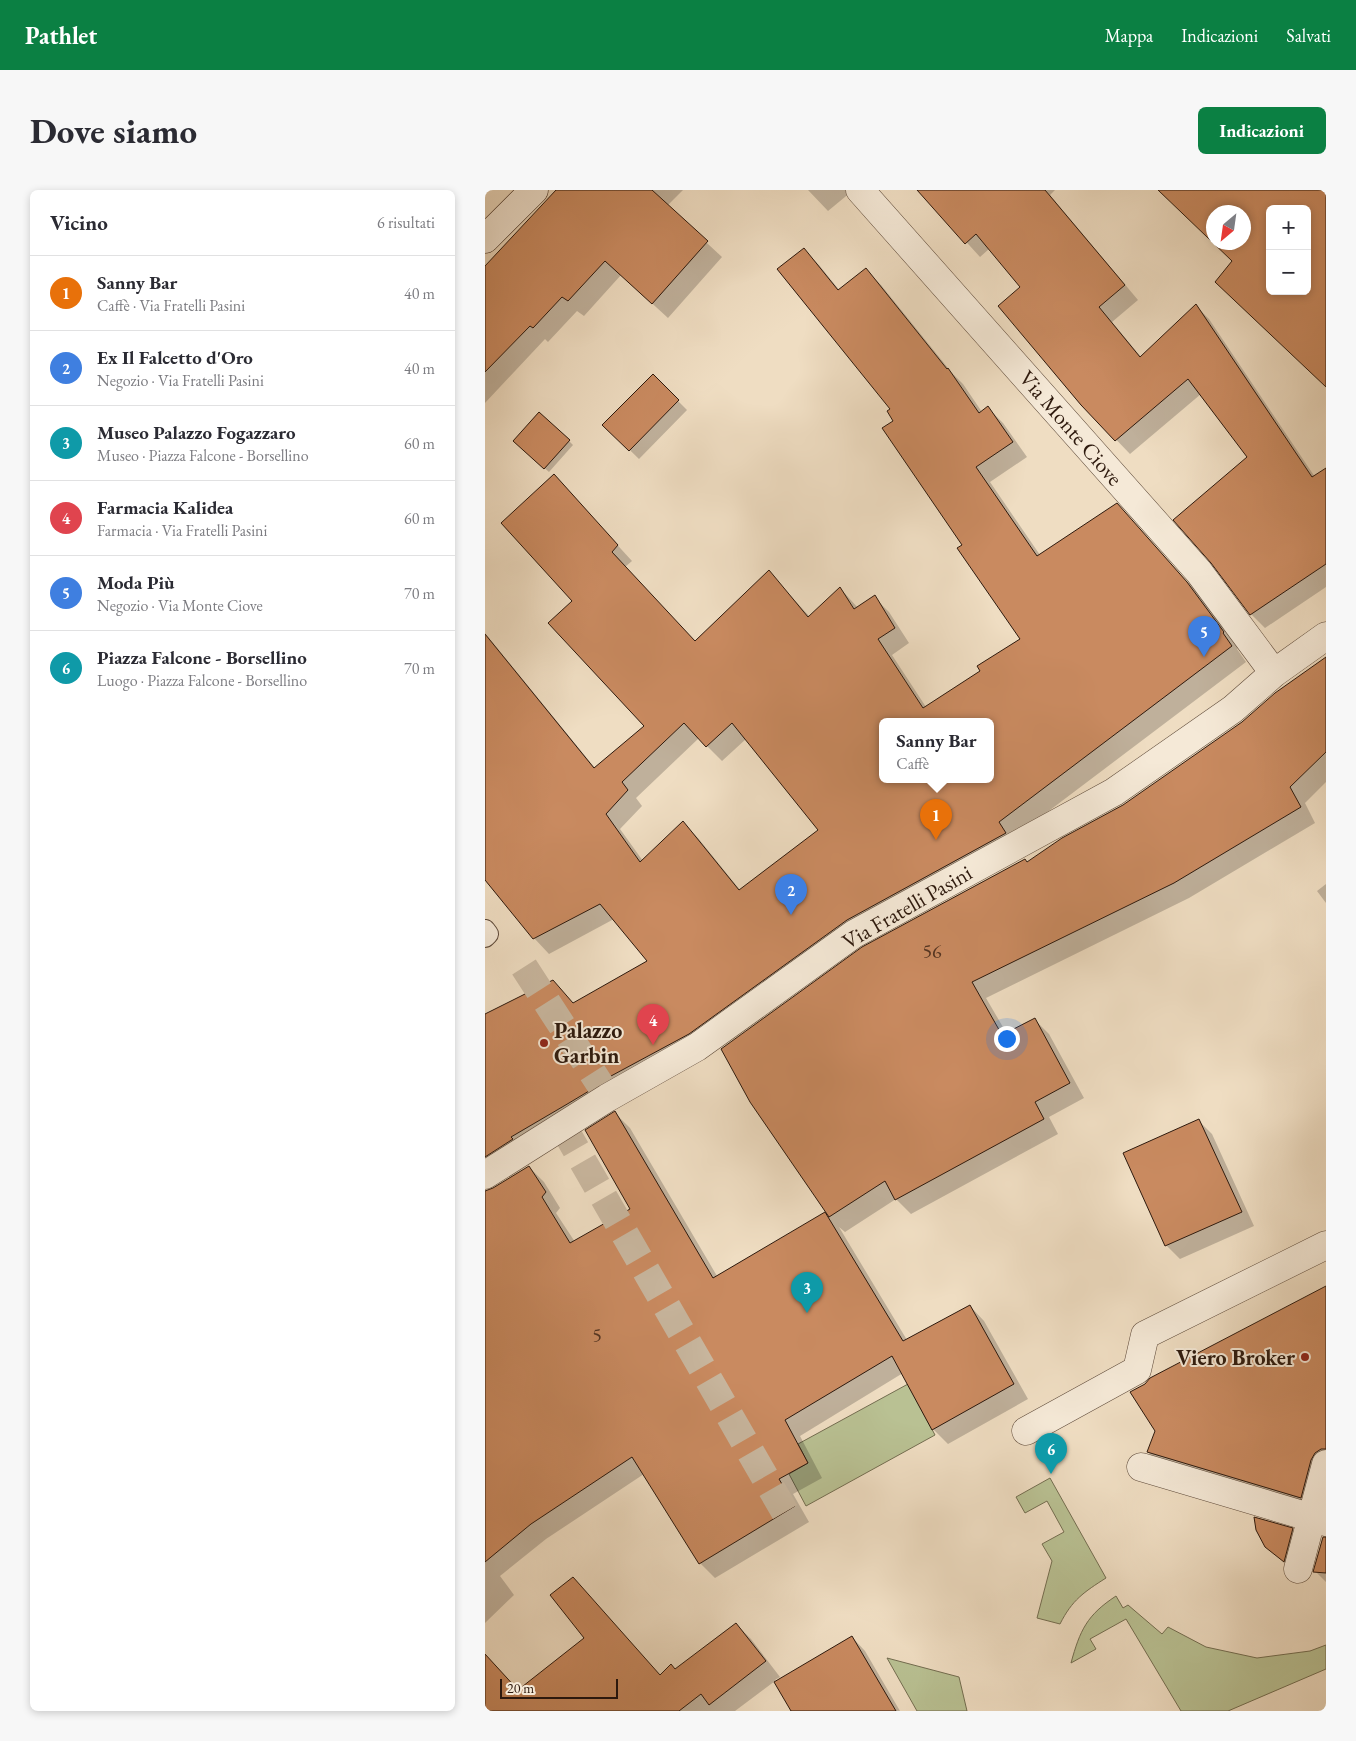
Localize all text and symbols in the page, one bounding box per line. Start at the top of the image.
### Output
text: Pathlet [25,20,97,51]
text: Mappa [1105,24,1153,47]
text: Indicazioni [1181,24,1258,47]
text: Salvati [1286,24,1331,47]
button: Indicazioni [1198,107,1326,154]
text: Dove siamo [30,108,197,153]
north arrow [1206,205,1251,250]
map controls [1266,205,1311,295]
button: + [1266,205,1311,250]
text: Vicino [50,209,108,236]
text: 6 risultati [377,212,435,233]
button: − [1266,250,1311,295]
text: Sanny Bar [97,270,177,295]
text: 1 [62,283,70,304]
text: 40 m [404,283,435,304]
text: Caffè · Via Fratelli Pasini [97,295,245,316]
text: Ex Il Falcetto d'Oro [97,345,253,370]
text: 2 [62,358,70,379]
text: 40 m [404,358,435,379]
street label: Via Monte Ciove [1013,364,1129,492]
text: Negozio · Via Fratelli Pasini [97,370,264,391]
text: Museo Palazzo Fogazzaro [97,420,296,445]
text: 3 [62,433,70,454]
text: 60 m [404,433,435,454]
text: Museo · Piazza Falcone - Borsellino [97,445,309,466]
text: Farmacia Kalidea [97,495,233,520]
text: 4 [62,508,70,529]
text: 60 m [404,508,435,529]
text: Farmacia · Via Fratelli Pasini [97,520,267,541]
text: Moda Più [97,570,175,595]
text: 5 [62,583,70,604]
text: 70 m [404,583,435,604]
text: Negozio · Via Monte Ciove [97,595,263,616]
pin: 5 [1188,616,1220,657]
text: Piazza Falcone - Borsellino [97,645,307,670]
text: 6 [62,658,70,679]
text: 70 m [404,658,435,679]
text: Luogo · Piazza Falcone - Borsellino [97,670,307,691]
popup [879,718,994,783]
text: Sanny Bar [896,728,977,753]
text: Caffè [896,753,929,774]
pin: 1 [920,799,952,840]
street label: Via Fratelli Pasini [837,858,977,956]
pin: 2 [775,874,807,915]
house number: 56 [922,938,942,964]
pin: 4 [637,1004,669,1045]
place label: Palazzo Garbin [554,1016,622,1070]
your location [994,1026,1020,1052]
marker: Palazzo Garbin [538,1037,550,1049]
pin: 3 [791,1272,823,1313]
house number: 5 [592,1322,602,1348]
place label: Viero Broker [1176,1343,1296,1372]
marker: Viero Broker [1299,1351,1311,1363]
pin: 6 [1035,1433,1067,1474]
scale bar [500,1676,617,1699]
text: 20 m [507,1679,534,1697]

